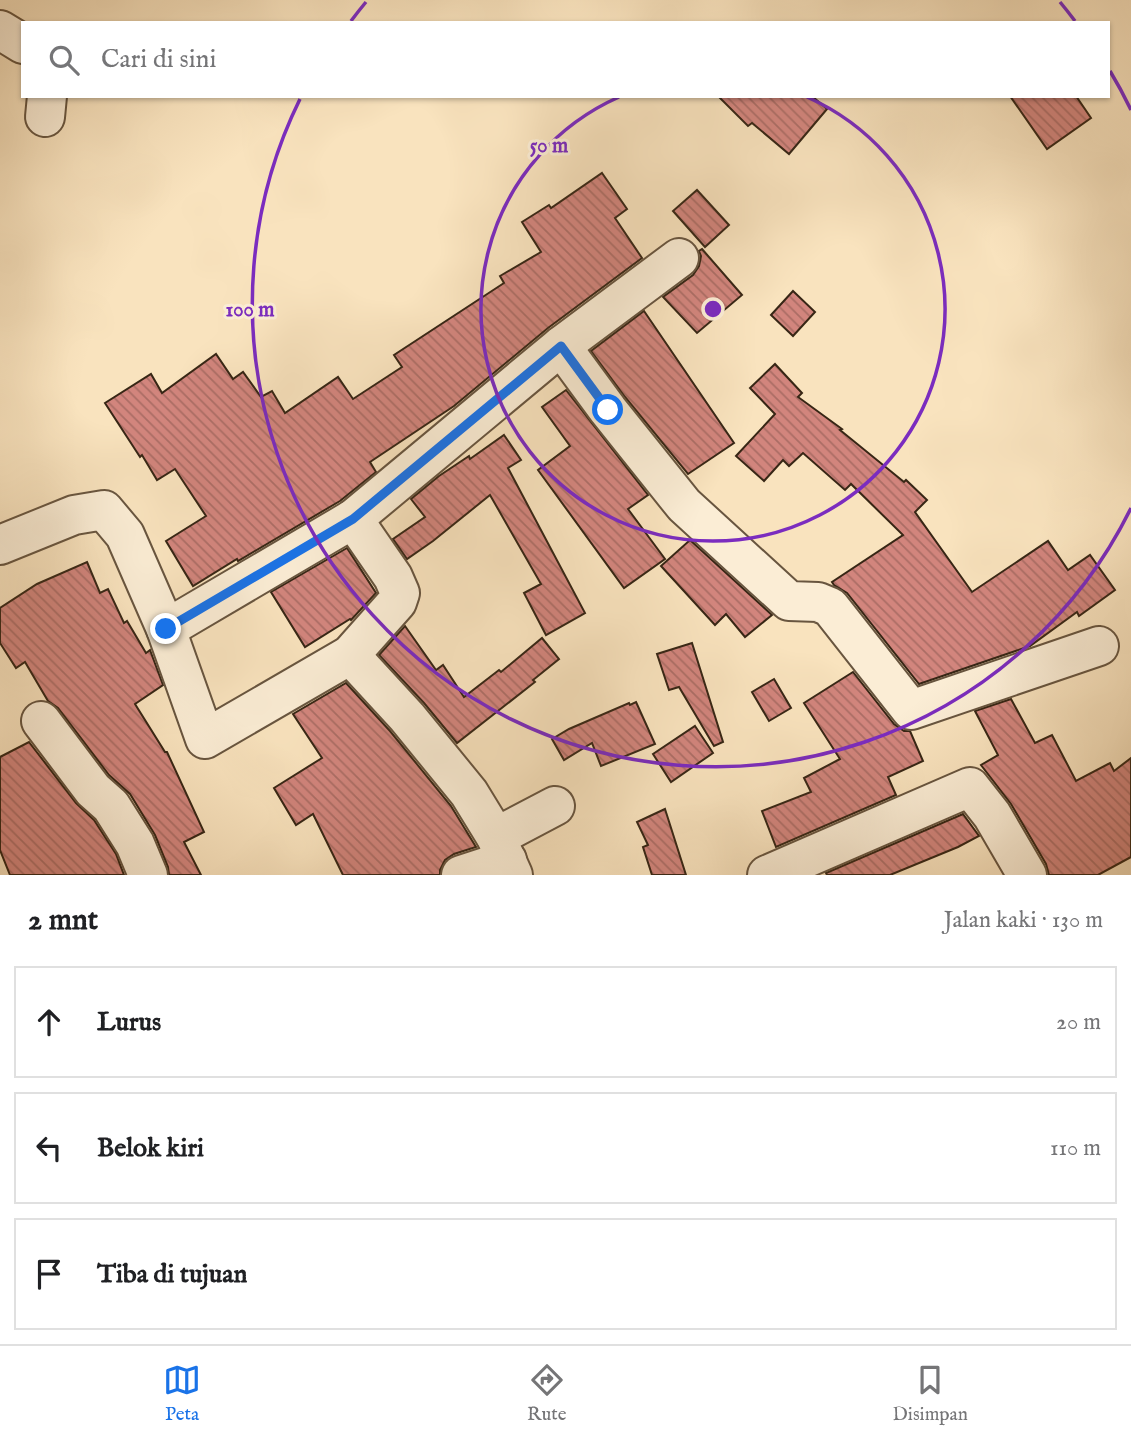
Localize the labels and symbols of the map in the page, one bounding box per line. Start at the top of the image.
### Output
text: 50 m [530,133,569,160]
text: 100 m [225,297,275,324]
centre of rings [701,297,725,321]
route start [592,394,623,425]
route end [150,613,181,644]

